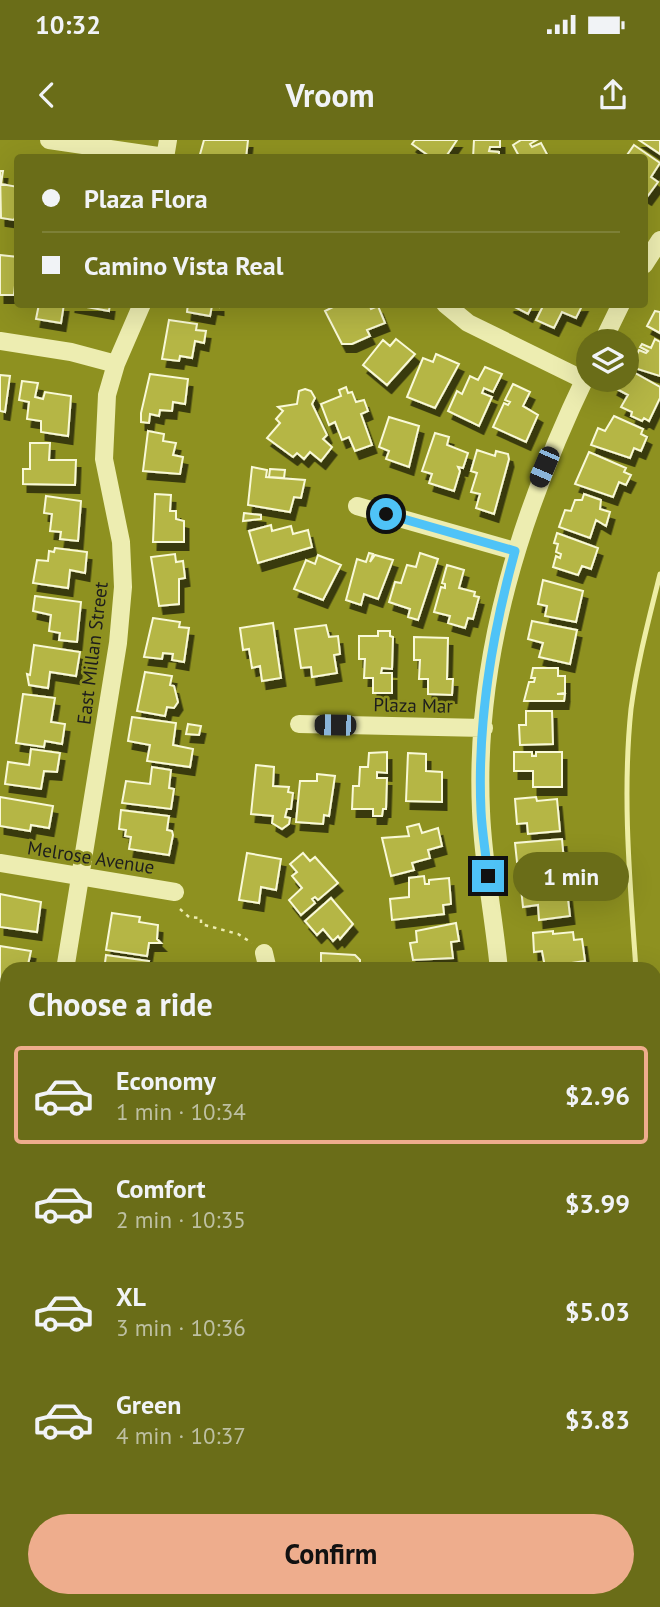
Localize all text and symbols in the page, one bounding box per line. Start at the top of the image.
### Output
text: 10:32 [35,8,101,41]
text: Vroom [286,74,374,116]
icon: back [28,76,66,114]
icon: share [594,76,632,114]
text: Plaza Flora [84,182,208,215]
text: Camino Vista Real [84,249,283,282]
map controls [576,329,639,392]
button: layers [576,329,639,392]
car [527,444,562,490]
route start [370,498,402,530]
street label: East Millan Street [71,580,113,726]
street label: Plaza Mar [373,692,453,718]
car [314,714,357,736]
street label: Melrose Avenue [26,835,156,879]
callout: 1 min [512,852,628,900]
route end [472,860,504,892]
text: 1 min [543,862,599,891]
text: Choose a ride [28,983,213,1025]
icon: car [32,1064,95,1127]
text: Economy [116,1064,216,1097]
text: $2.96 [565,1079,630,1112]
text: 1 min · 10:34 [116,1097,246,1126]
icon: car [32,1172,95,1235]
text: Comfort [116,1172,206,1205]
text: $3.99 [565,1187,630,1220]
text: 2 min · 10:35 [116,1205,246,1234]
icon: car [32,1280,95,1343]
text: XL [116,1280,146,1313]
text: $5.03 [565,1295,630,1328]
text: 3 min · 10:36 [116,1313,246,1342]
icon: car [32,1388,95,1451]
text: Green [116,1388,181,1421]
text: $3.83 [565,1403,630,1436]
text: 4 min · 10:37 [116,1421,246,1450]
button: Confirm [28,1514,634,1594]

